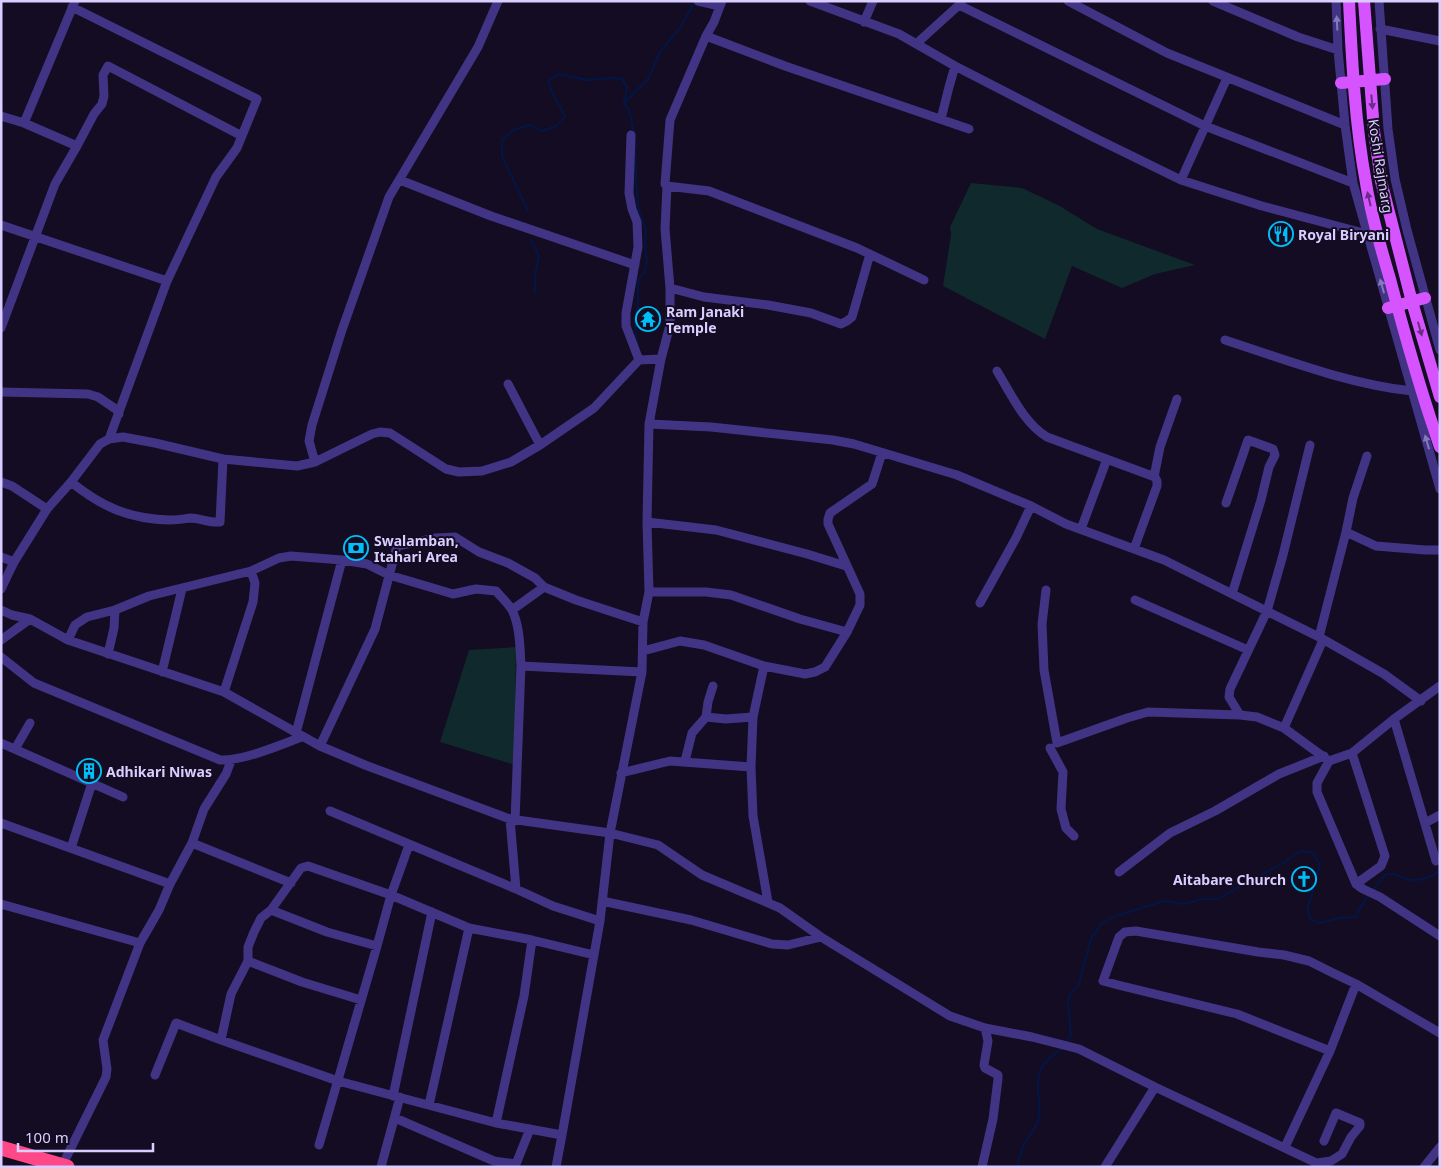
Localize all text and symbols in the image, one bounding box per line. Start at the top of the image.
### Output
one-way arrow [1333,15,1341,31]
one-way arrow [1368,94,1376,110]
street label: Koshi Rajmarg [1364,118,1398,214]
one-way arrow [1365,191,1373,206]
restaurant icon: Royal Biryani [1268,221,1294,247]
place label: Royal Biryani [1298,225,1389,244]
one-way arrow [1377,278,1385,293]
place label: Ram Janaki Temple [666,302,744,337]
temple icon: Ram Janaki Temple [635,306,661,332]
one-way arrow [1416,322,1424,337]
one-way arrow [1422,435,1430,450]
place label: Swalamban, Itahari Area [374,531,459,566]
bank icon: Swalamban, Itahari Area [343,535,369,561]
building icon: Adhikari Niwas [76,758,102,784]
place label: Adhikari Niwas [106,762,212,781]
church icon: Aitabare Church [1291,866,1317,892]
place label: Aitabare Church [1173,870,1286,889]
scale bar [18,1120,152,1152]
text: 100 m [25,1127,69,1147]

